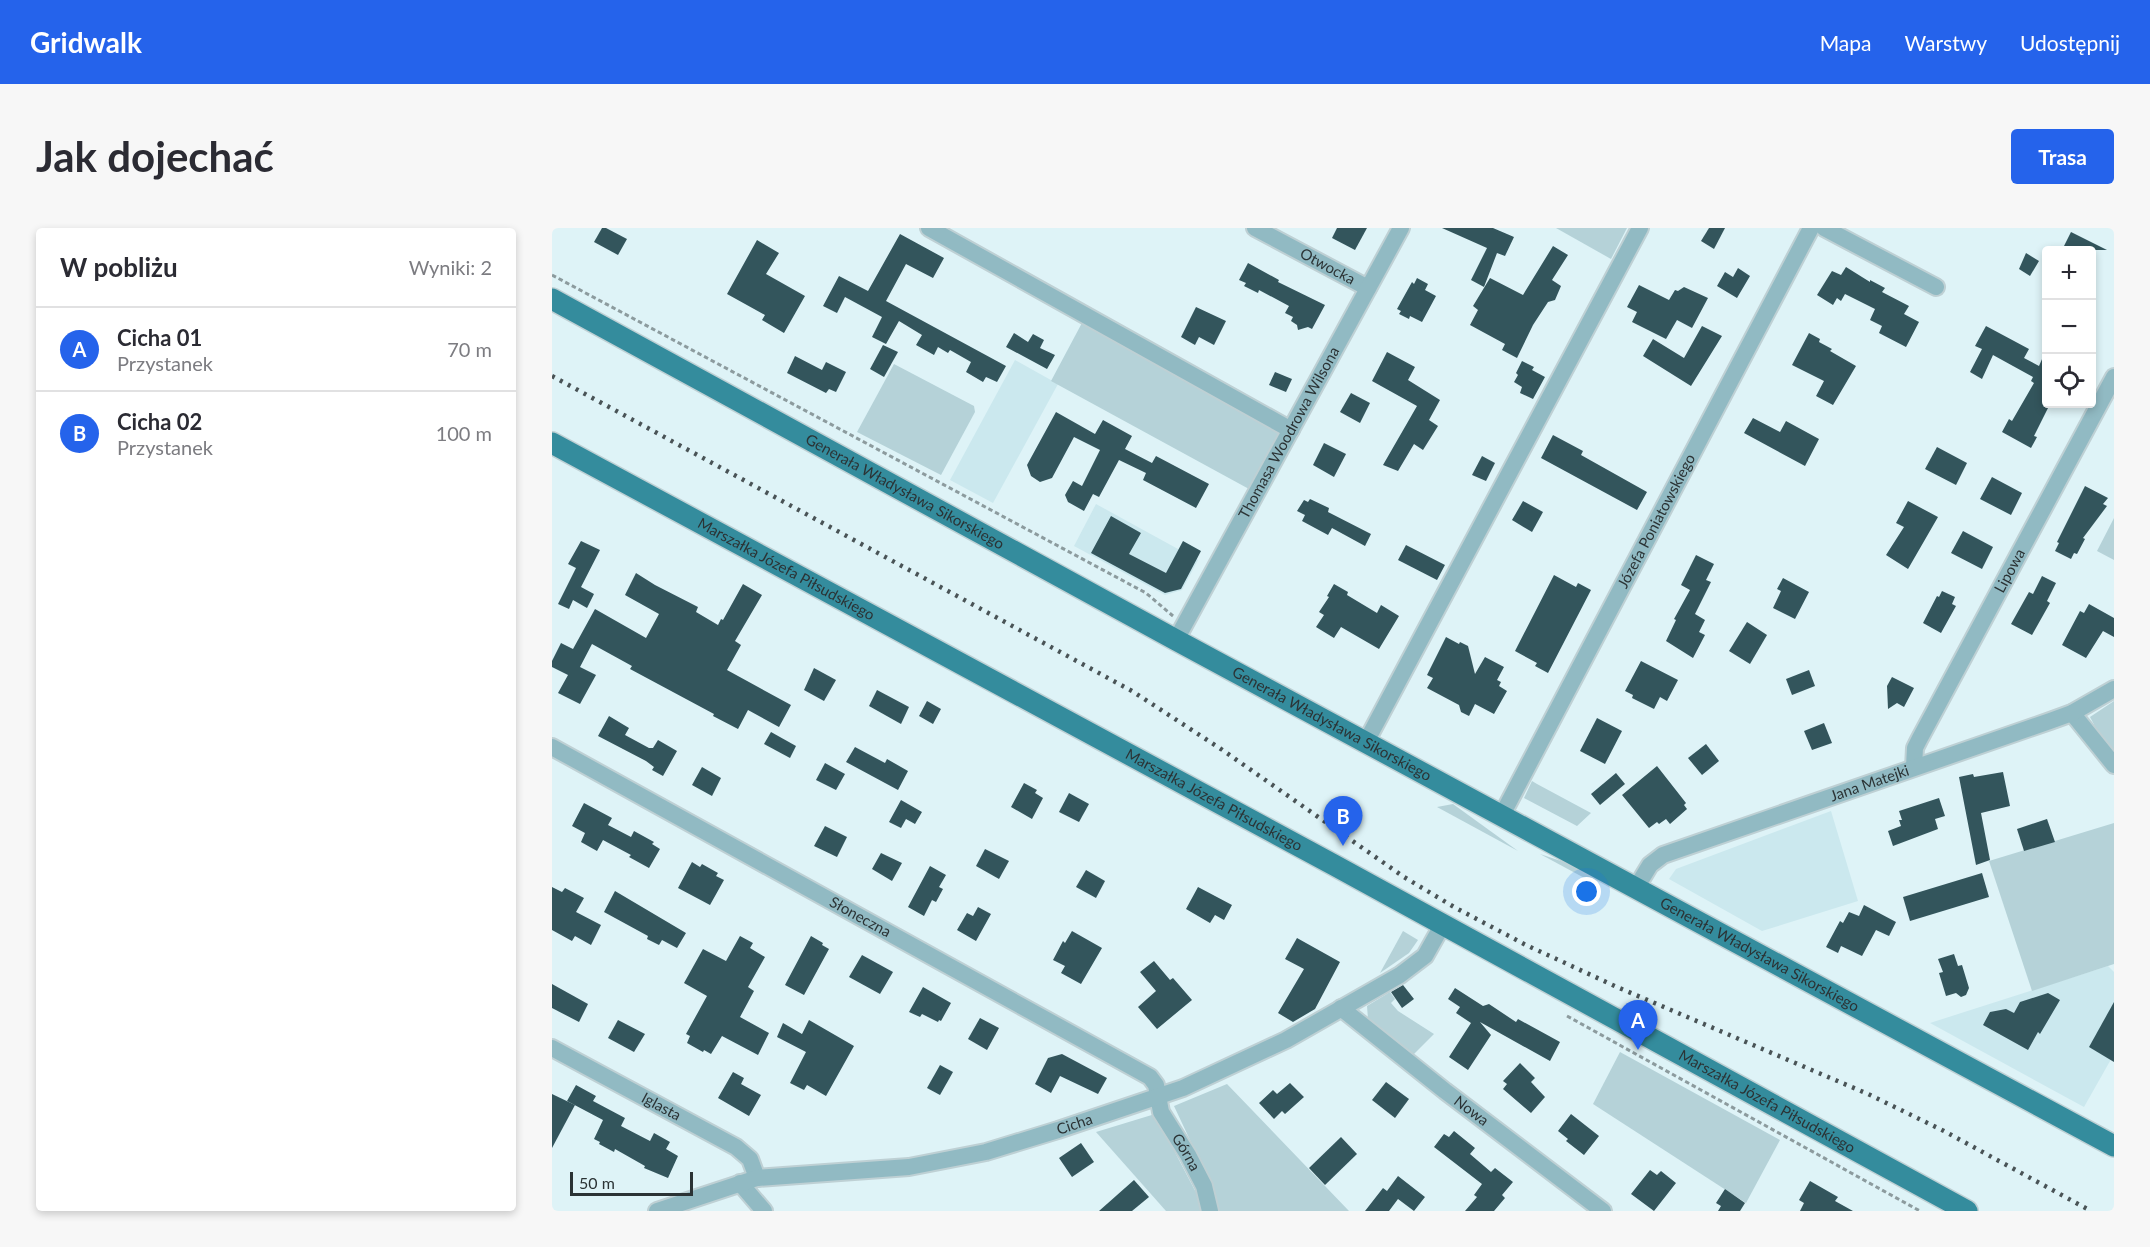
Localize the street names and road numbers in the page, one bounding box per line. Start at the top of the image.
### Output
street label: Otwocka [1297,244,1359,288]
street label: Thomasa Woodrowa Wilsona [1234,343,1342,521]
street label: Generała Władysława Sikorskiego [803,429,1008,552]
street label: Józefa Poniatowskiego [1613,451,1698,591]
street label: Marszałka Józefa Piłsudskiego [695,513,878,623]
street label: Lipowa [1990,545,2028,595]
street label: Generała Władysława Sikorskiego [1230,662,1435,784]
street label: Marszałka Józefa Piłsudskiego [1123,744,1306,854]
street label: Jana Matejki [1827,761,1911,804]
street label: Słoneczna [827,892,894,940]
street label: Generała Władysława Sikorskiego [1657,893,1863,1015]
street label: Marszałka Józefa Piłsudskiego [1676,1045,1859,1156]
street label: Iglasta [639,1088,684,1124]
street label: Nowa [1451,1091,1493,1129]
street label: Cicha [1054,1109,1095,1138]
street label: Górna [1169,1130,1205,1174]

